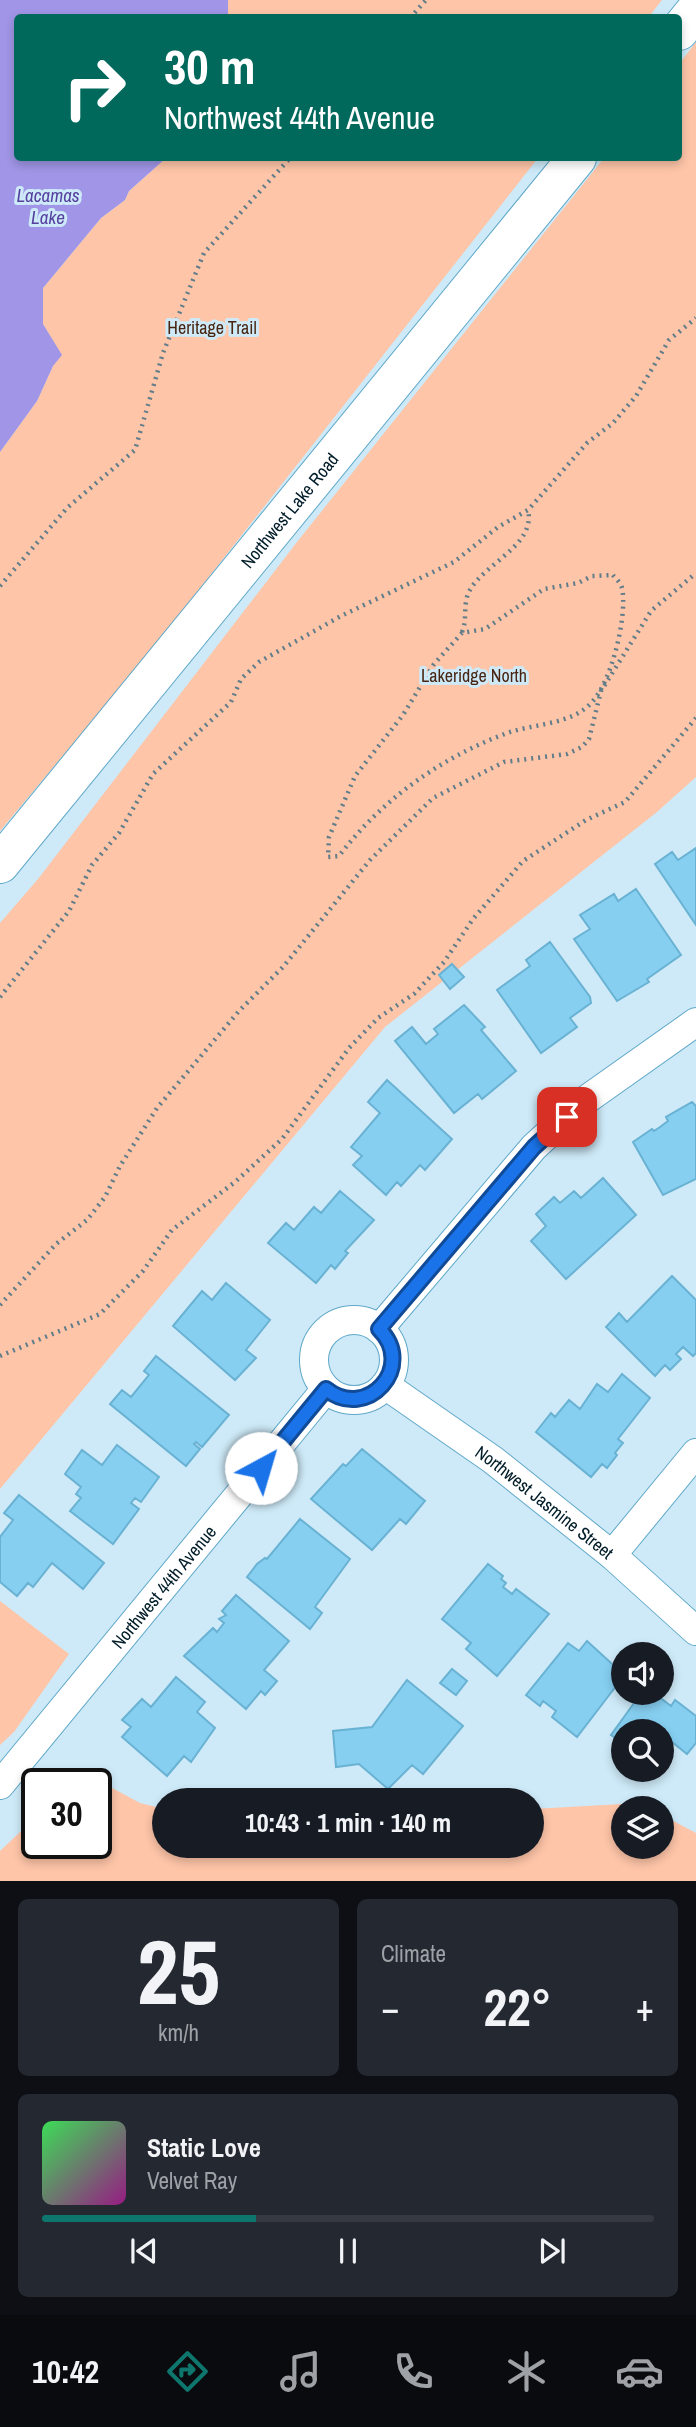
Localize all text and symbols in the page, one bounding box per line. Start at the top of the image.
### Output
text: 30 m [164,33,256,99]
icon: right [49,42,140,133]
text: Northwest 44th Avenue [164,96,435,139]
water label: Lacamas Lake [16,182,80,230]
park label: Heritage Trail [167,315,257,340]
street label: Northwest Lake Road [235,447,344,573]
park label: Lakeridge North [421,663,527,688]
pin [537,1087,597,1147]
icon: arrive [548,1098,586,1136]
position arrow [224,1431,298,1505]
street label: Northwest Jasmine Street [471,1439,619,1564]
street label: Northwest 44th Avenue [105,1520,221,1653]
map controls [611,1642,674,1859]
button: sound [611,1642,674,1705]
button: search [611,1719,674,1782]
speed limit sign: 30 [21,1768,112,1859]
button: layers [611,1796,674,1859]
text: 10:43 · 1 min · 140 m [245,1805,451,1840]
text: 25 [137,1910,220,2032]
text: Climate [381,1938,446,1969]
text: 22° [483,1972,552,2042]
text: − [381,1982,399,2033]
text: + [636,1982,654,2033]
text: km/h [158,2017,199,2048]
text: Static Love [147,2130,261,2165]
text: Velvet Ray [147,2165,237,2196]
icon: previous [125,2232,163,2270]
icon: pause [329,2232,367,2270]
icon: next [533,2232,571,2270]
icon: directions [163,2347,212,2396]
icon: music [276,2347,325,2396]
icon: phone [389,2347,438,2396]
icon: climate [502,2347,551,2396]
icon: car [615,2347,664,2396]
text: 10:42 [32,2350,99,2393]

